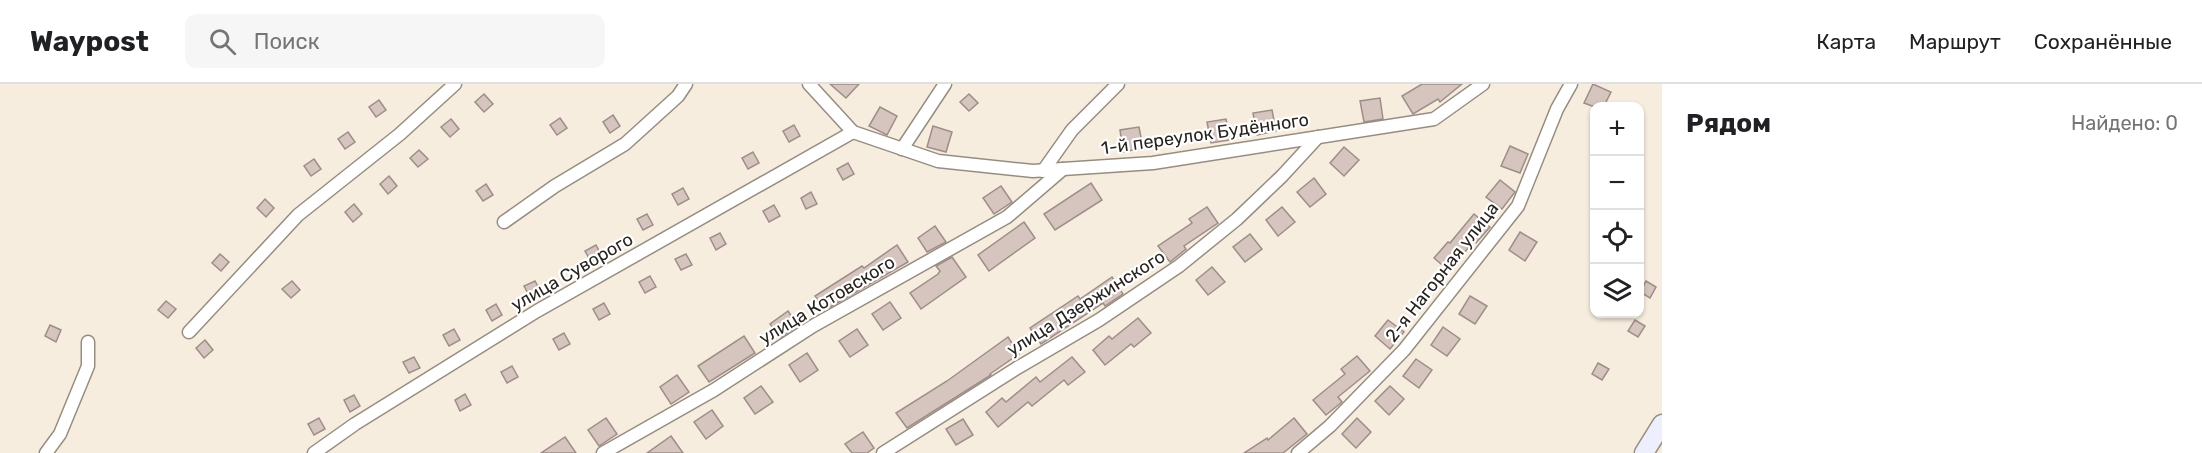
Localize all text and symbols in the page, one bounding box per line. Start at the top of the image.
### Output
search box [185,14,605,68]
text: Waypost [30,25,149,58]
icon: search [206,25,239,58]
text: Поиск [254,28,319,55]
text: Карта [1816,29,1876,54]
text: Маршрут [1909,29,2001,54]
text: Сохранённые [2034,29,2172,54]
map controls [1590,102,1644,318]
button: + [1590,102,1644,156]
text: Рядом [1686,108,1771,139]
street label: 1-й переулок Будённого [1100,109,1310,159]
text: Найдено: 0 [2071,111,2178,135]
button: − [1590,156,1644,210]
street label: 2-я Нагорная улица [1381,198,1503,346]
button: locate [1590,210,1644,264]
street label: улица Суворого [507,228,637,316]
street label: улица Дзержинского [1003,245,1169,361]
street label: улица Котовского [755,251,899,349]
button: layers [1590,264,1644,318]

